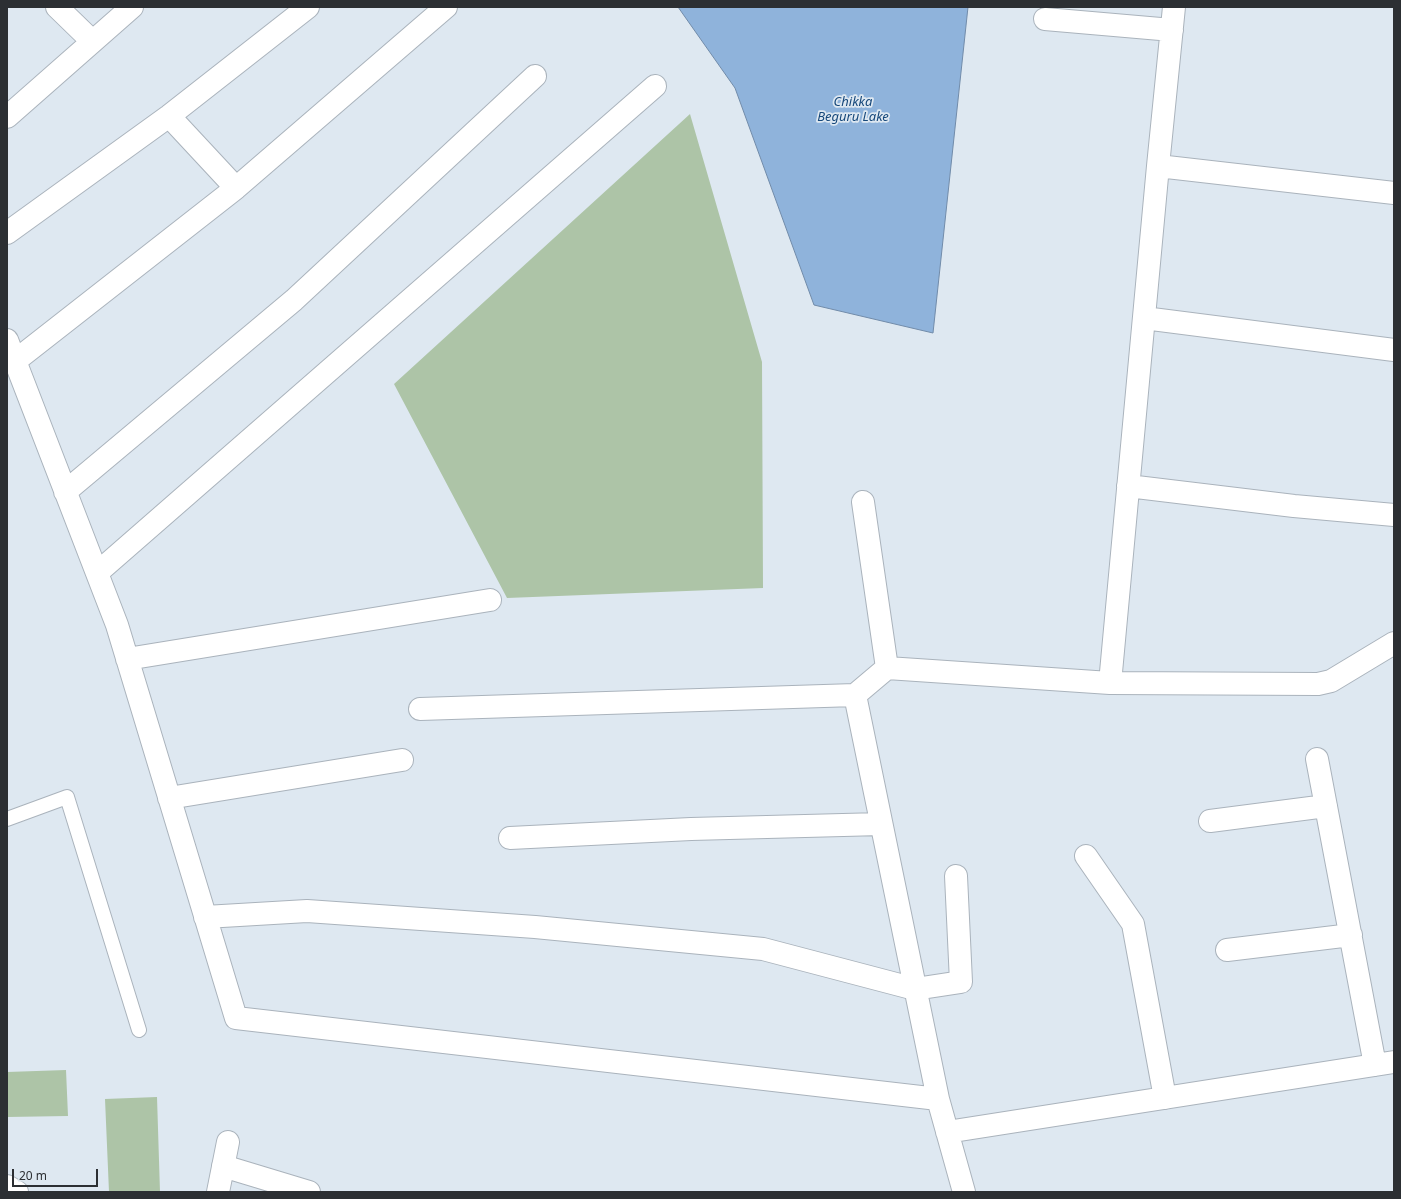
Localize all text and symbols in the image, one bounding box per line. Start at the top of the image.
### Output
water label: Chikka Beguru Lake [817,94,889,125]
scale bar [14,1161,100,1187]
text: 20 m [19,1167,47,1184]

